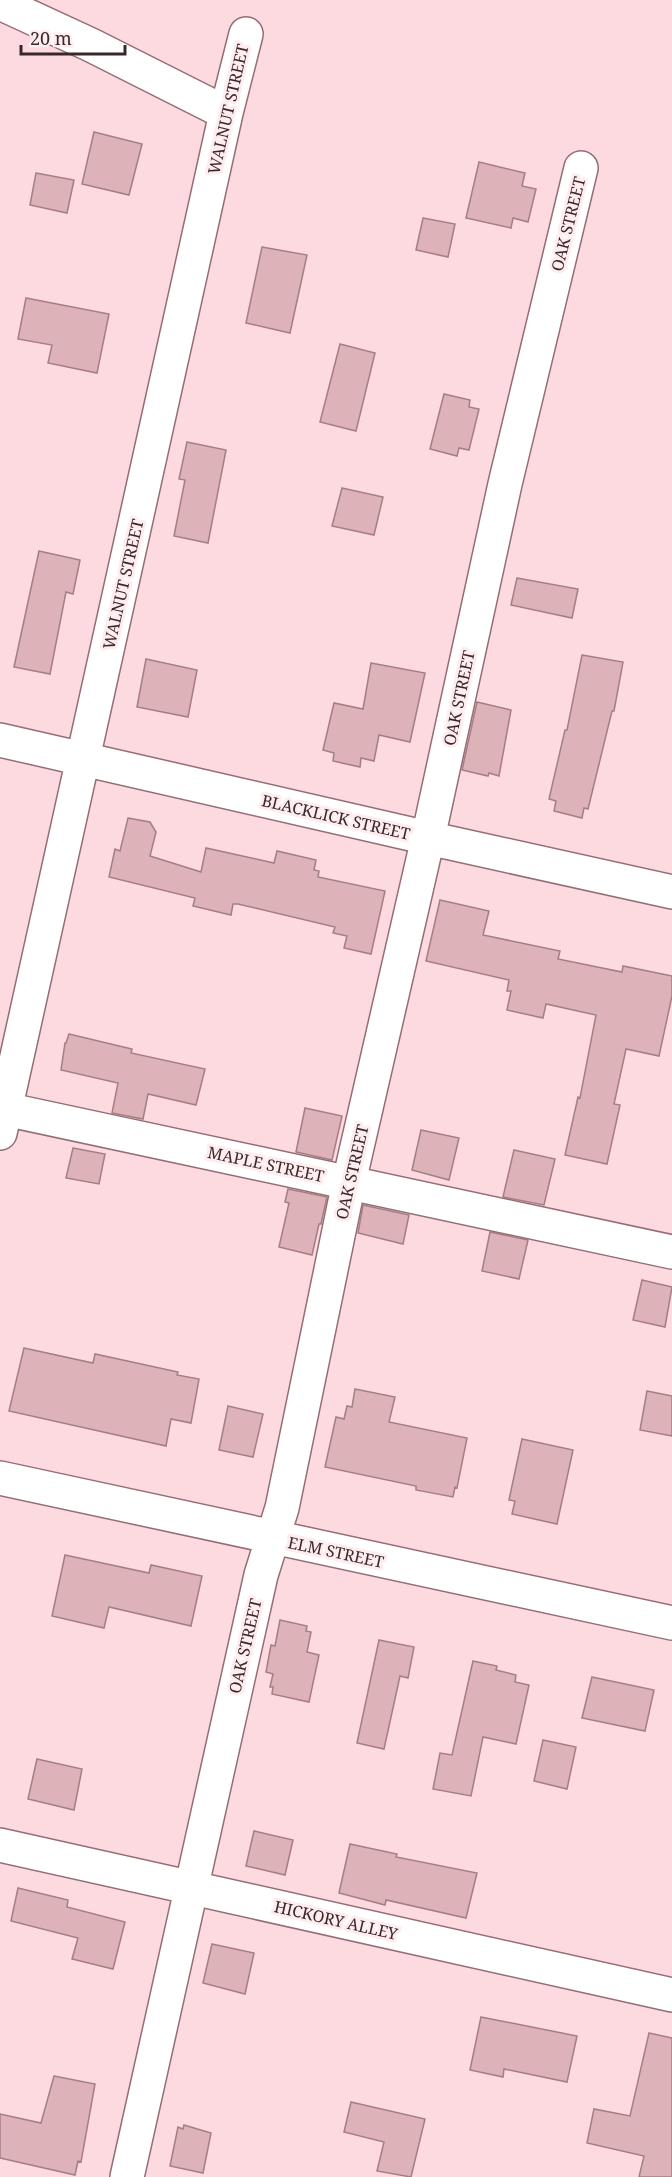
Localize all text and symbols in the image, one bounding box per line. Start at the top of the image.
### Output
scale bar [21,18,124,56]
text: 20 m [30,26,72,50]
street label: WALNUT STREET [202,42,254,176]
street label: OAK STREET [546,174,590,274]
street label: WALNUT STREET [97,517,149,651]
street label: OAK STREET [438,648,480,748]
street label: BLACKLICK STREET [260,789,413,845]
street label: OAK STREET [330,1122,374,1222]
street label: MAPLE STREET [206,1141,326,1187]
street label: ELM STREET [286,1531,386,1573]
street label: OAK STREET [223,1596,267,1696]
street label: HICKORY ALLEY [272,1895,401,1945]

